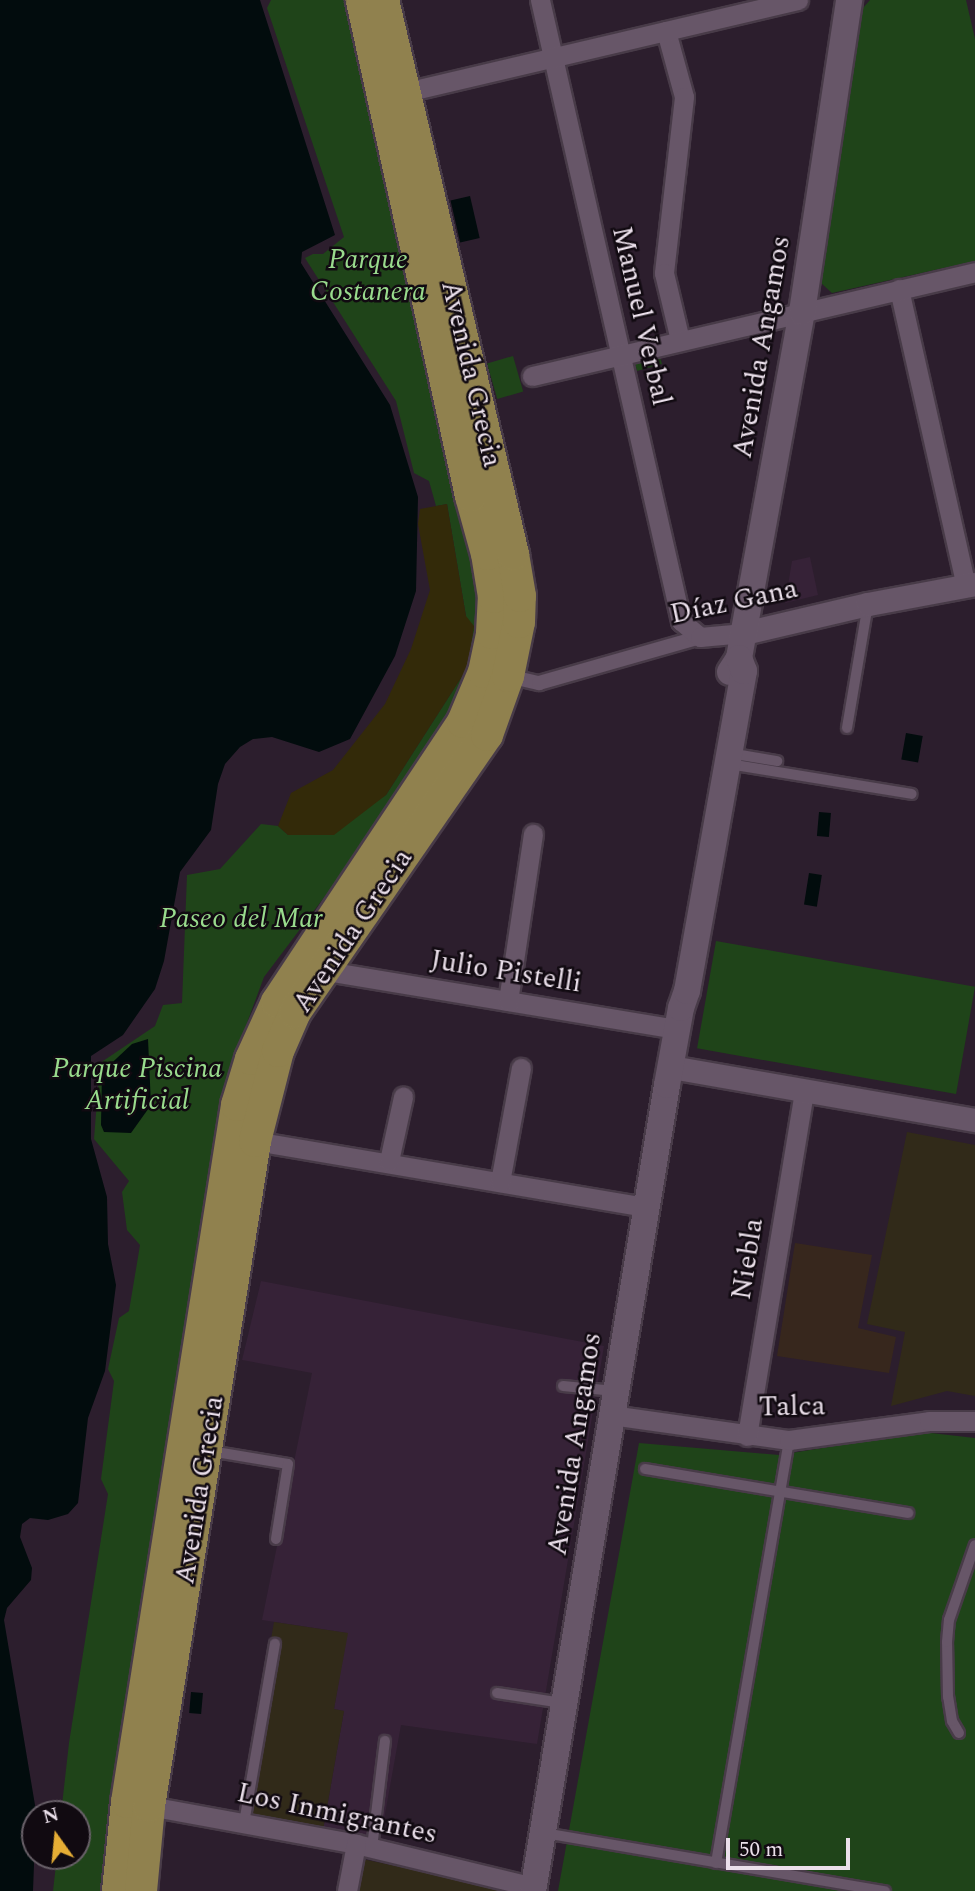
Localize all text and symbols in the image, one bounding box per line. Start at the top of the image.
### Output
street label: Manuel Verbal [604,223,678,409]
street label: Avenida Angamos [726,233,798,461]
park label: Parque Costanera [310,243,426,309]
street label: Avenida Grecia [433,278,509,470]
street label: Díaz Gana [667,572,801,632]
street label: Avenida Grecia [286,843,420,1019]
park label: Paseo del Mar [159,902,323,936]
street label: Julio Pistelli [428,943,584,1001]
park label: Parque Piscina Artificial [52,1052,222,1118]
street label: Niebla [725,1216,771,1302]
street label: Avenida Angamos [541,1330,609,1558]
street label: Talca [758,1390,826,1424]
street label: Avenida Grecia [169,1393,231,1587]
street label: Los Inmigrantes [234,1776,440,1852]
north arrow [21,1800,91,1870]
text: N [40,1800,62,1832]
scale bar [730,1825,854,1869]
text: 50 m [739,1834,783,1866]

